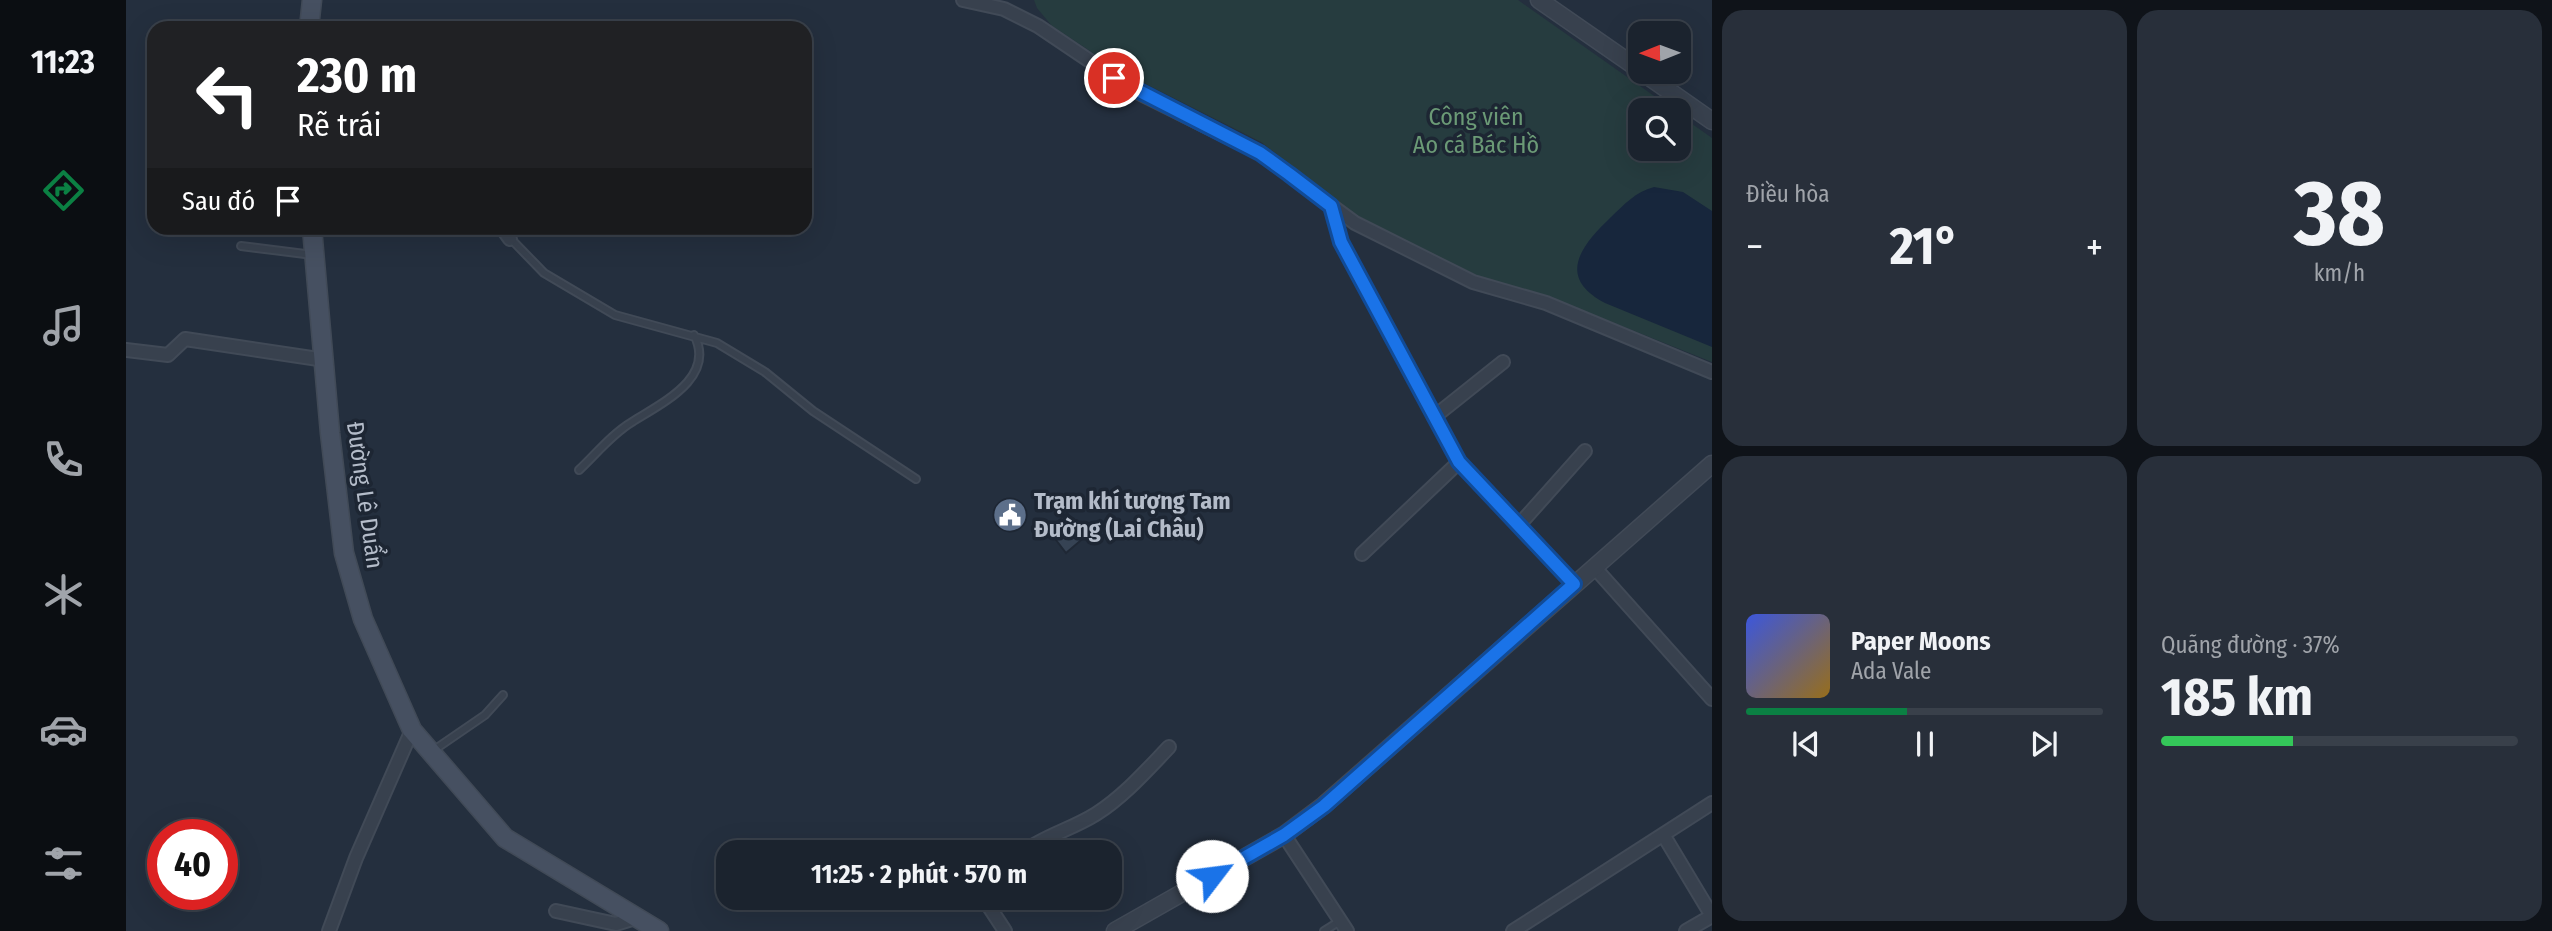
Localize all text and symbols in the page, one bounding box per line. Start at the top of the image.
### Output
north arrow [1628,21,1690,84]
map controls [1628,21,1691,161]
text: 11:23 [31,43,95,81]
text: 230 m [297,46,417,105]
pin [1084,48,1144,108]
icon: left [182,49,273,140]
icon: arrive [1095,59,1133,97]
button: search [1628,98,1691,161]
park label: Công viên Ao cá Bác Hồ [1413,103,1539,159]
text: Rẽ trái [297,106,382,144]
text: 38 [2294,159,2385,268]
icon: directions [39,166,88,215]
text: Điều hòa [1746,180,1830,208]
icon: arrive [269,182,307,220]
text: Sau đó [182,186,255,217]
text: 21° [1890,215,1959,278]
text: − [1746,224,1763,270]
text: + [2086,224,2103,270]
text: km/h [2314,259,2365,287]
icon: music [39,301,88,350]
street label: Đường Lê Duẩn [341,419,391,570]
icon: phone [39,435,88,484]
place label: Trạm khí tượng Tam Đường (Lai Châu) [1034,487,1231,543]
public building icon: Trạm khí tượng Tam Đường (Lai Châu) [991,496,1029,534]
icon: climate [39,570,88,619]
text: Paper Moons [1851,626,1991,657]
text: Quãng đường · 37% [2161,631,2340,659]
text: Ada Vale [1851,657,1931,685]
text: 185 km [2161,666,2313,729]
icon: car [39,705,88,754]
icon: previous [1787,725,1825,763]
icon: pause [1906,725,1944,763]
icon: next [2025,725,2063,763]
speed limit sign: 40 [147,819,238,910]
icon: filters [39,839,88,888]
position arrow [1175,839,1249,913]
text: 11:25 · 2 phút · 570 m [811,859,1027,890]

